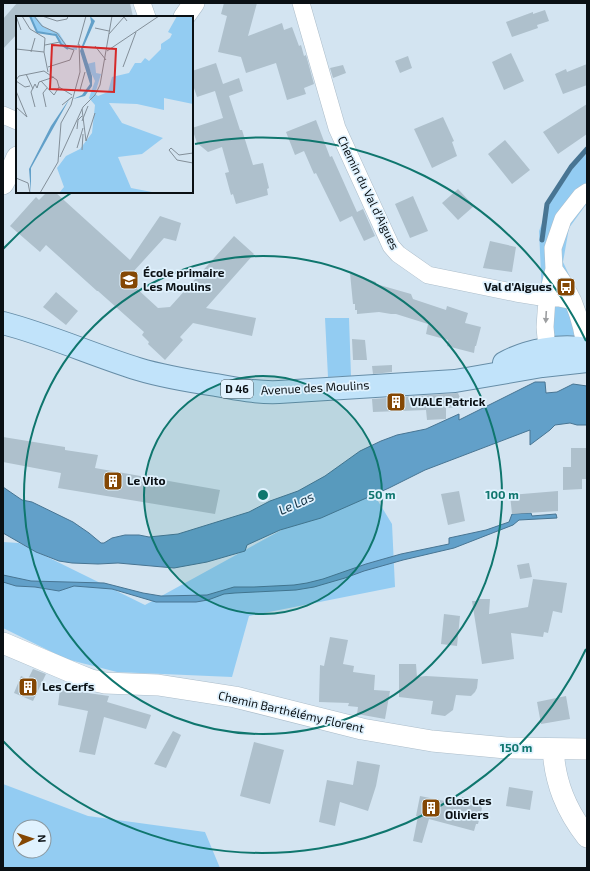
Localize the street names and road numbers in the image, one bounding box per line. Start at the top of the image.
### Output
street label: Chemin du Val d'Aigues [335,134,402,252]
street label: Avenue des Moulins [260,377,370,397]
road number: D 46 [221,380,253,398]
street label: Chemin Barthélémy Florent [217,687,366,735]

